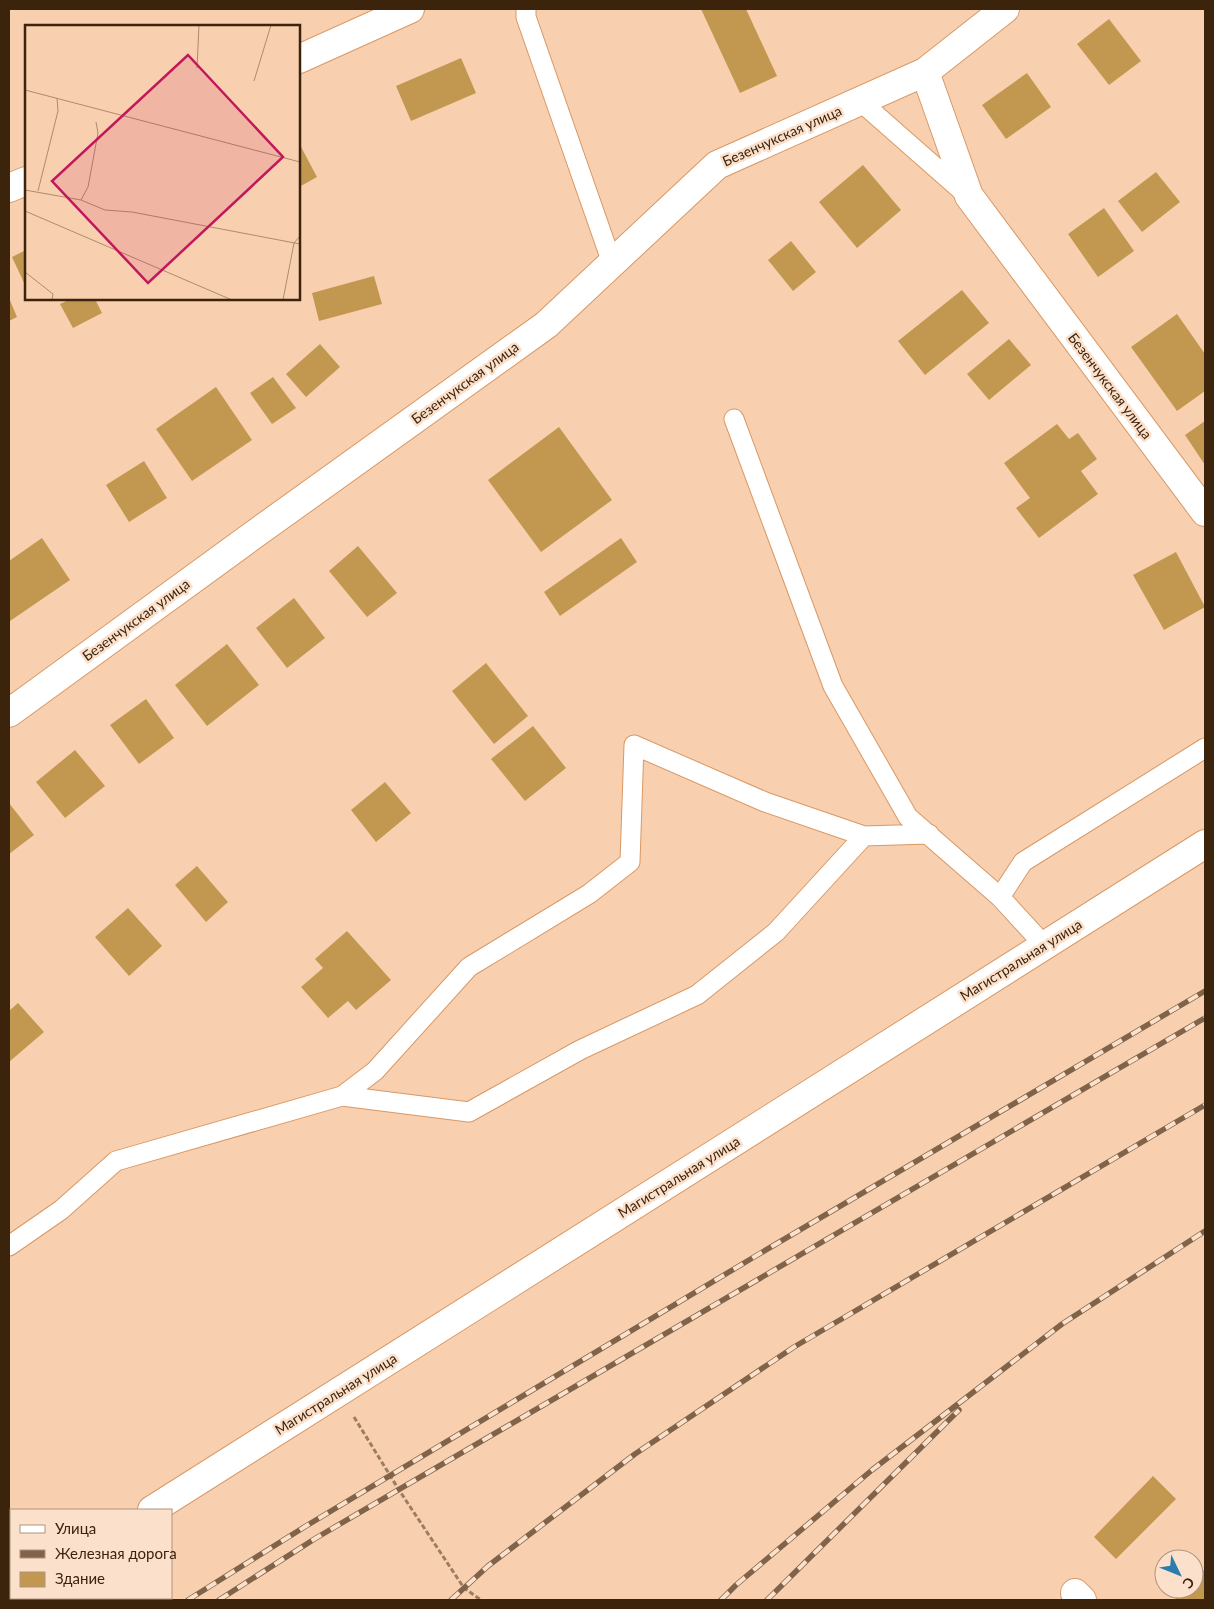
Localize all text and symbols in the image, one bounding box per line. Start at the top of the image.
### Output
inset map [25,25,300,300]
street label: Безенчукская улица [720,102,844,169]
street label: Безенчукская улица [1065,329,1156,442]
street label: Безенчукская улица [408,338,522,427]
street label: Безенчукская улица [79,575,193,664]
street label: Магистральная улица [957,915,1085,1004]
street label: Магистральная улица [615,1132,743,1221]
street label: Магистральная улица [272,1349,400,1438]
legend [10,1509,172,1599]
text: Улица [55,1519,96,1537]
text: Железная дорога [55,1544,177,1562]
north arrow [1154,1549,1204,1599]
text: Здание [55,1569,105,1587]
text: С [1179,1574,1198,1593]

